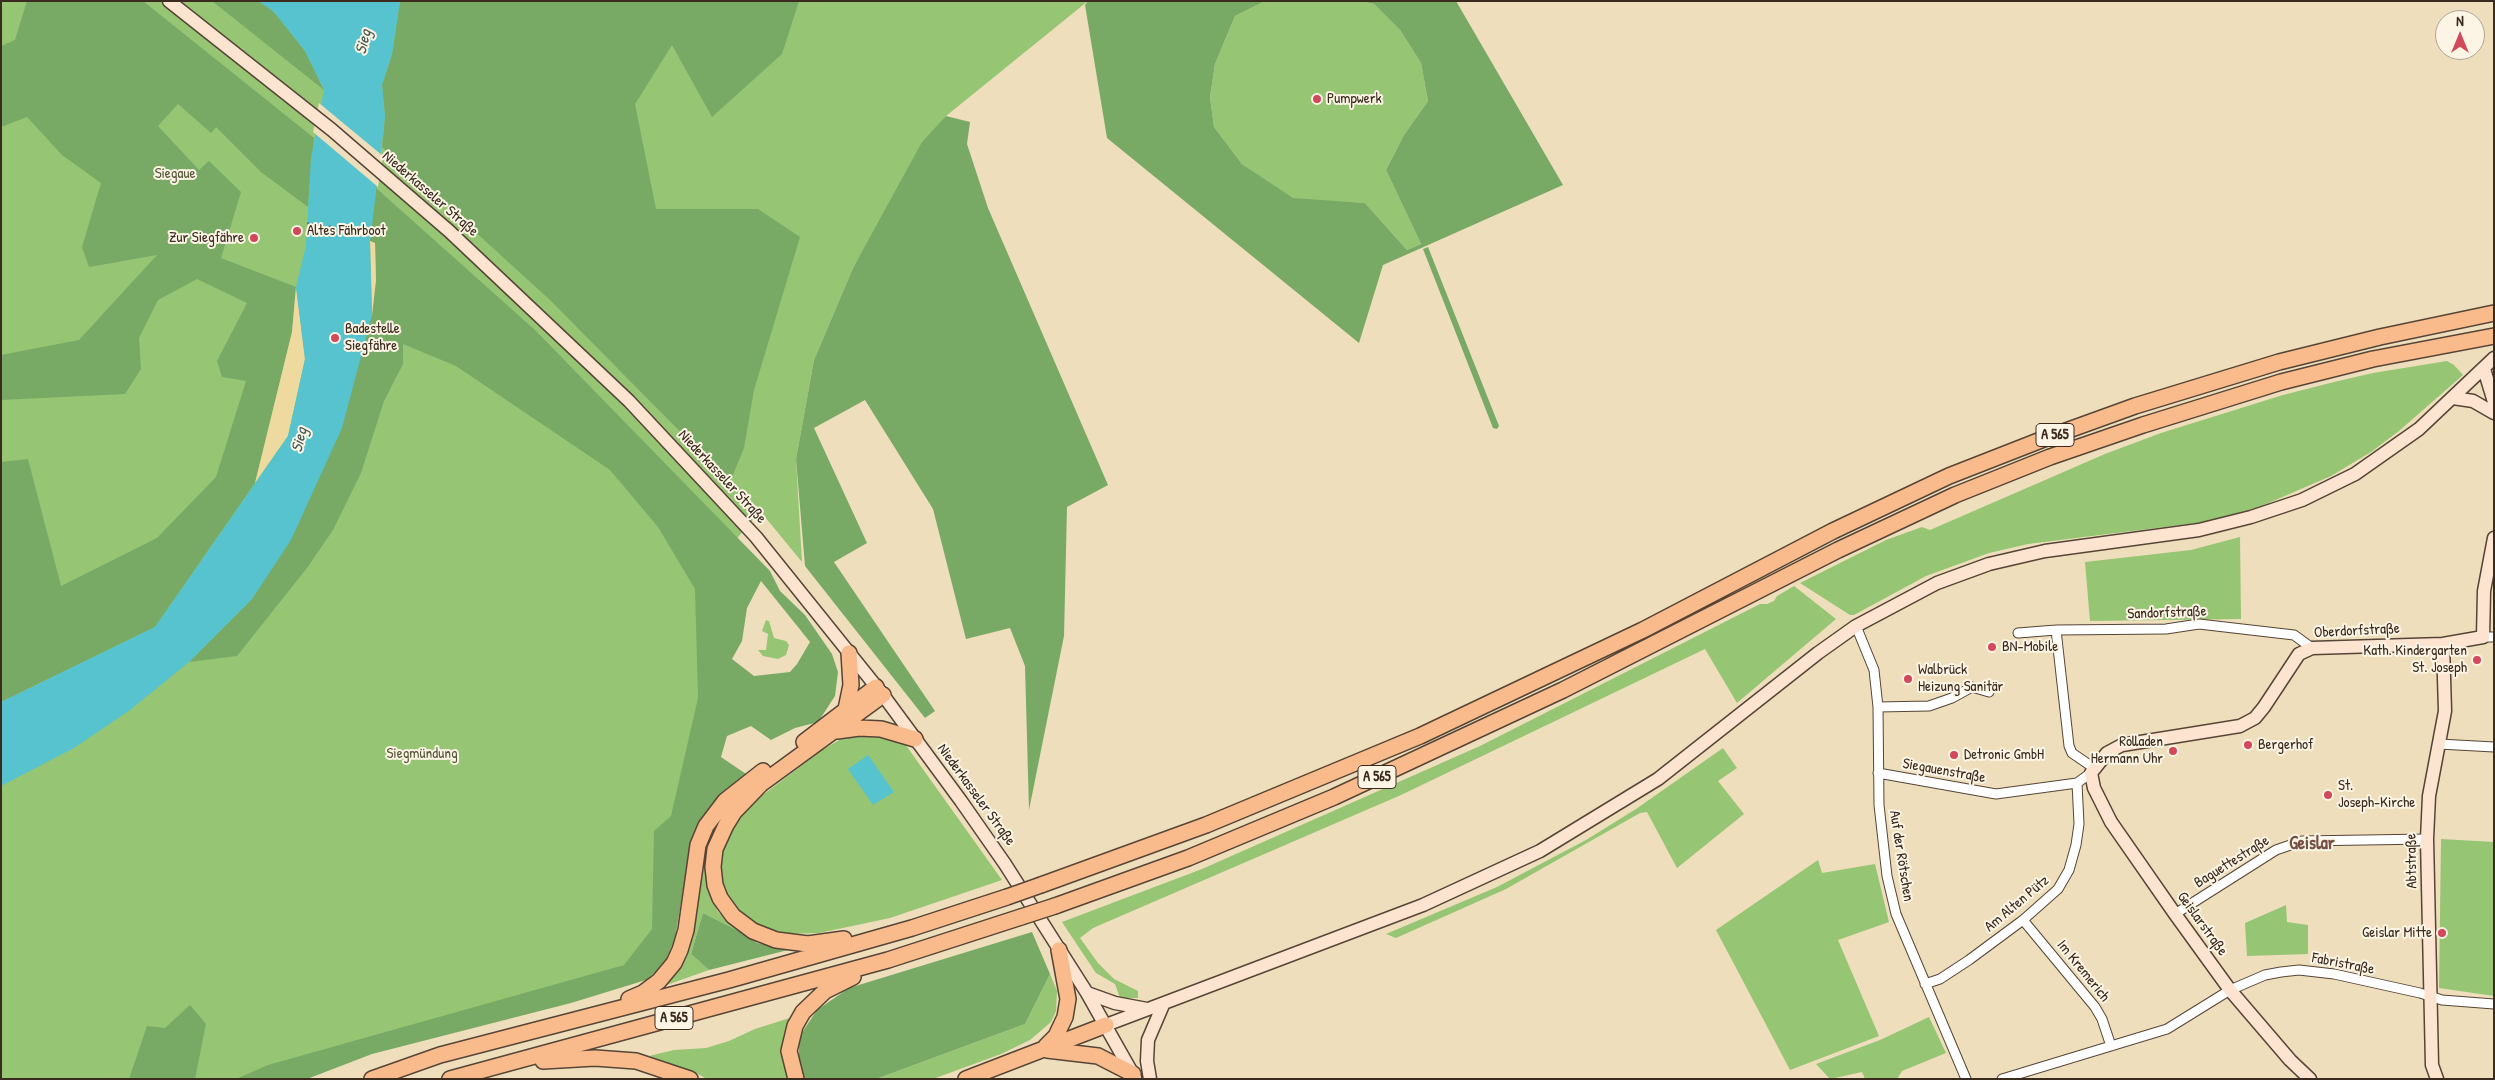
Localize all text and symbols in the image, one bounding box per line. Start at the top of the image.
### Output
north arrow [2435,10,2485,60]
text: N [2456,11,2464,30]
water label: Sieg [352,28,376,56]
place label: Pumpwerk [1327,90,1382,108]
marker: Pumpwerk [1311,93,1323,105]
street label: Niederkasseler Straße [378,147,482,241]
park label: Siegaue [155,165,195,183]
place label: Altes Fährboot [307,222,386,240]
marker: Altes Fährboot [291,225,303,237]
place label: Zur Siegfähre [169,229,244,247]
marker: Zur Siegfähre [248,232,260,244]
place label: Badestelle Siegfähre [345,320,400,355]
marker: Badestelle Siegfähre [329,332,341,344]
road number: A 565 [2036,424,2074,446]
water label: Sieg [288,426,312,454]
street label: Niederkasseler Straße [674,426,770,528]
street label: Sandorfstraße [2127,603,2207,623]
street label: Oberdorfstraße [2314,620,2400,642]
place label: BN-Mobile [2002,638,2058,656]
marker: BN-Mobile [1986,641,1998,653]
place label: Kath. Kindergarten St. Joseph [2363,642,2467,677]
marker: Kath. Kindergarten St. Joseph [2471,654,2483,666]
place label: Walbrück Heizung Sanitär [1918,661,2003,696]
marker: Walbrück Heizung Sanitär [1902,673,1914,685]
place label: Rolladen Hermann Uhr [2091,733,2163,768]
place label: Bergerhof [2258,736,2313,754]
marker: Bergerhof [2242,739,2254,751]
street label: Niederkasseler Straße [933,741,1019,849]
park label: Siegmündung [386,745,458,763]
marker: Rolladen Hermann Uhr [2167,745,2179,757]
place label: Detronic GmbH [1964,746,2044,764]
marker: Detronic GmbH [1948,749,1960,761]
street label: Siegauenstraße [1901,755,1987,787]
road number: A 565 [1358,766,1396,789]
place label: St. Joseph-Kirche [2338,777,2415,812]
marker: St. Joseph-Kirche [2322,789,2334,801]
street label: Auf der Rötschen [1885,809,1917,903]
street label: Baguettestraße [2191,832,2273,892]
district label: Geislar [2289,833,2335,855]
street label: Abtstraße [2403,833,2421,889]
street label: Am Alten Pütz [1981,872,2053,936]
street label: Geislarstraße [2173,889,2231,959]
place label: Geislar Mitte [2362,924,2432,942]
marker: Geislar Mitte [2436,927,2448,939]
street label: Im Kremerich [2053,937,2113,1005]
street label: Fabristraße [2310,949,2376,979]
road number: A 565 [655,1006,693,1030]

